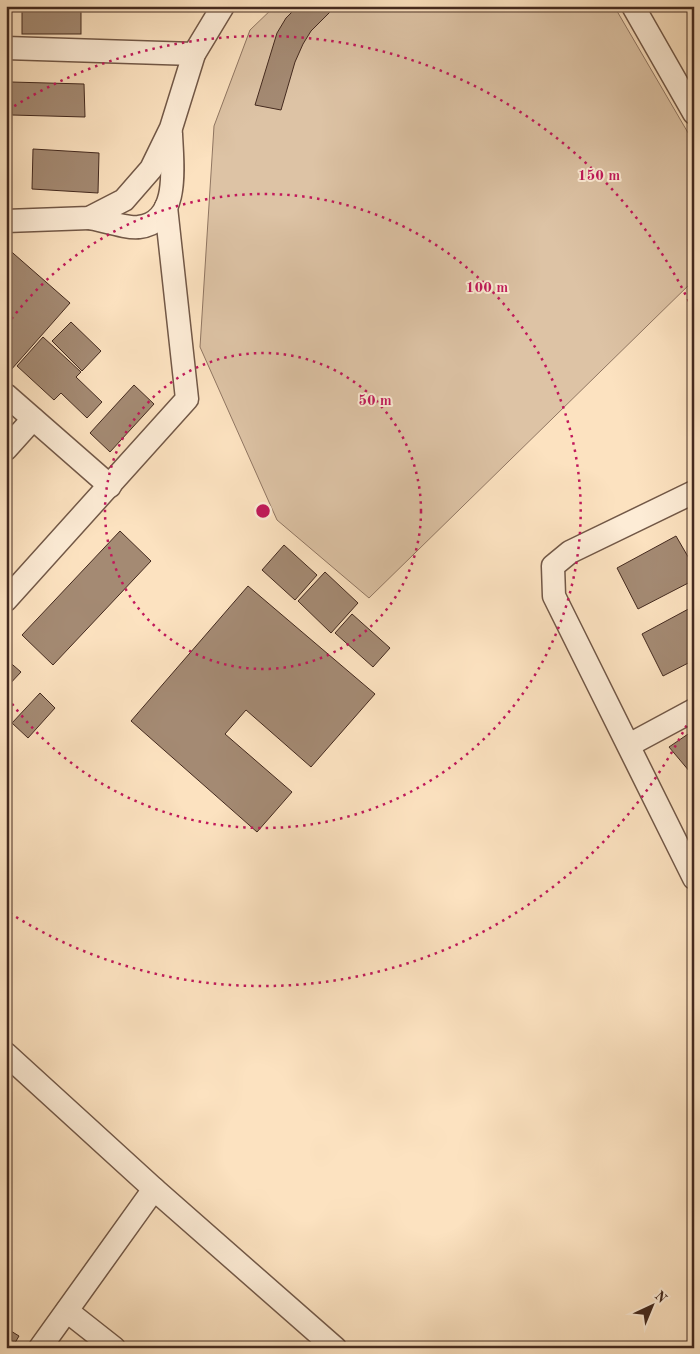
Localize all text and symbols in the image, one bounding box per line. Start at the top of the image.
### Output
text: 150 m [578,169,620,184]
text: 100 m [466,281,508,296]
text: 50 m [358,394,392,409]
centre of rings [254,502,272,520]
north arrow [628,1282,678,1332]
text: N [652,1289,669,1306]

